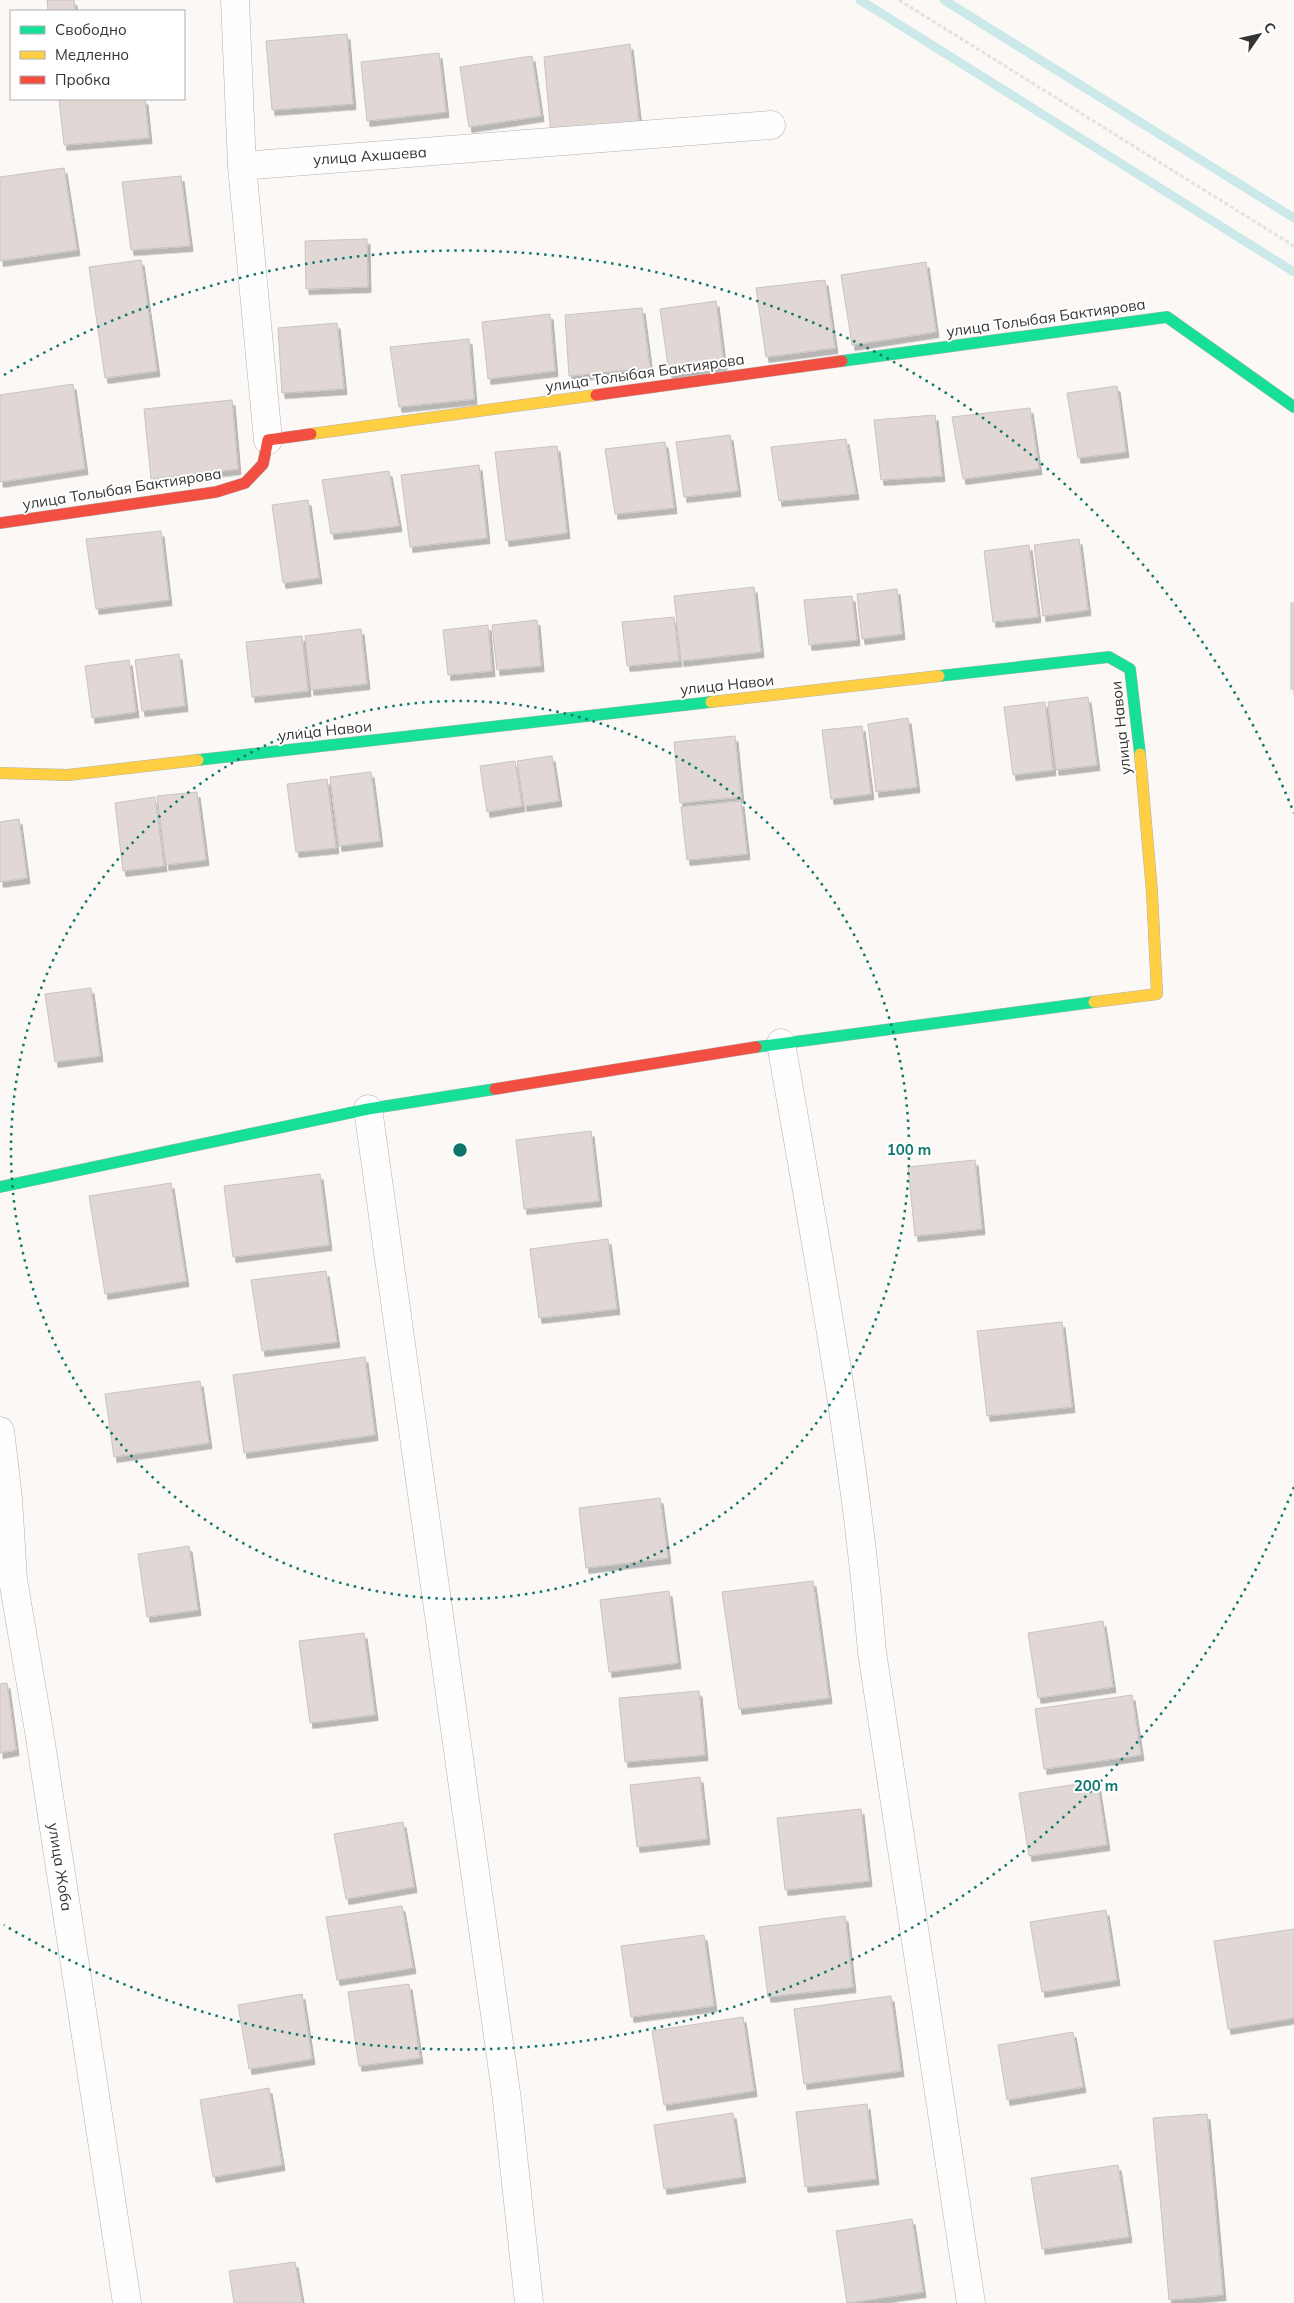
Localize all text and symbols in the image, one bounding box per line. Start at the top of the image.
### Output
legend [10,10,185,100]
north arrow [1234,10,1284,60]
text: С [1260,19,1280,37]
text: Свободно [55,20,127,39]
text: Медленно [55,45,129,64]
text: Пробка [55,70,110,89]
street label: улица Ахшаева [313,142,427,169]
street label: улица Толыбая Бактиярова [945,294,1147,341]
street label: улица Толыбая Бактиярова [544,349,746,396]
street label: улица Толыбая Бактиярова [21,463,223,514]
street label: улица Навои [679,670,775,699]
street label: улица Навои [1106,680,1135,776]
street label: улица Навои [277,716,373,745]
text: 100 m [887,1140,931,1159]
centre of rings [451,1141,469,1159]
text: 200 m [1074,1776,1118,1795]
street label: улица Жоба [44,1821,77,1912]

